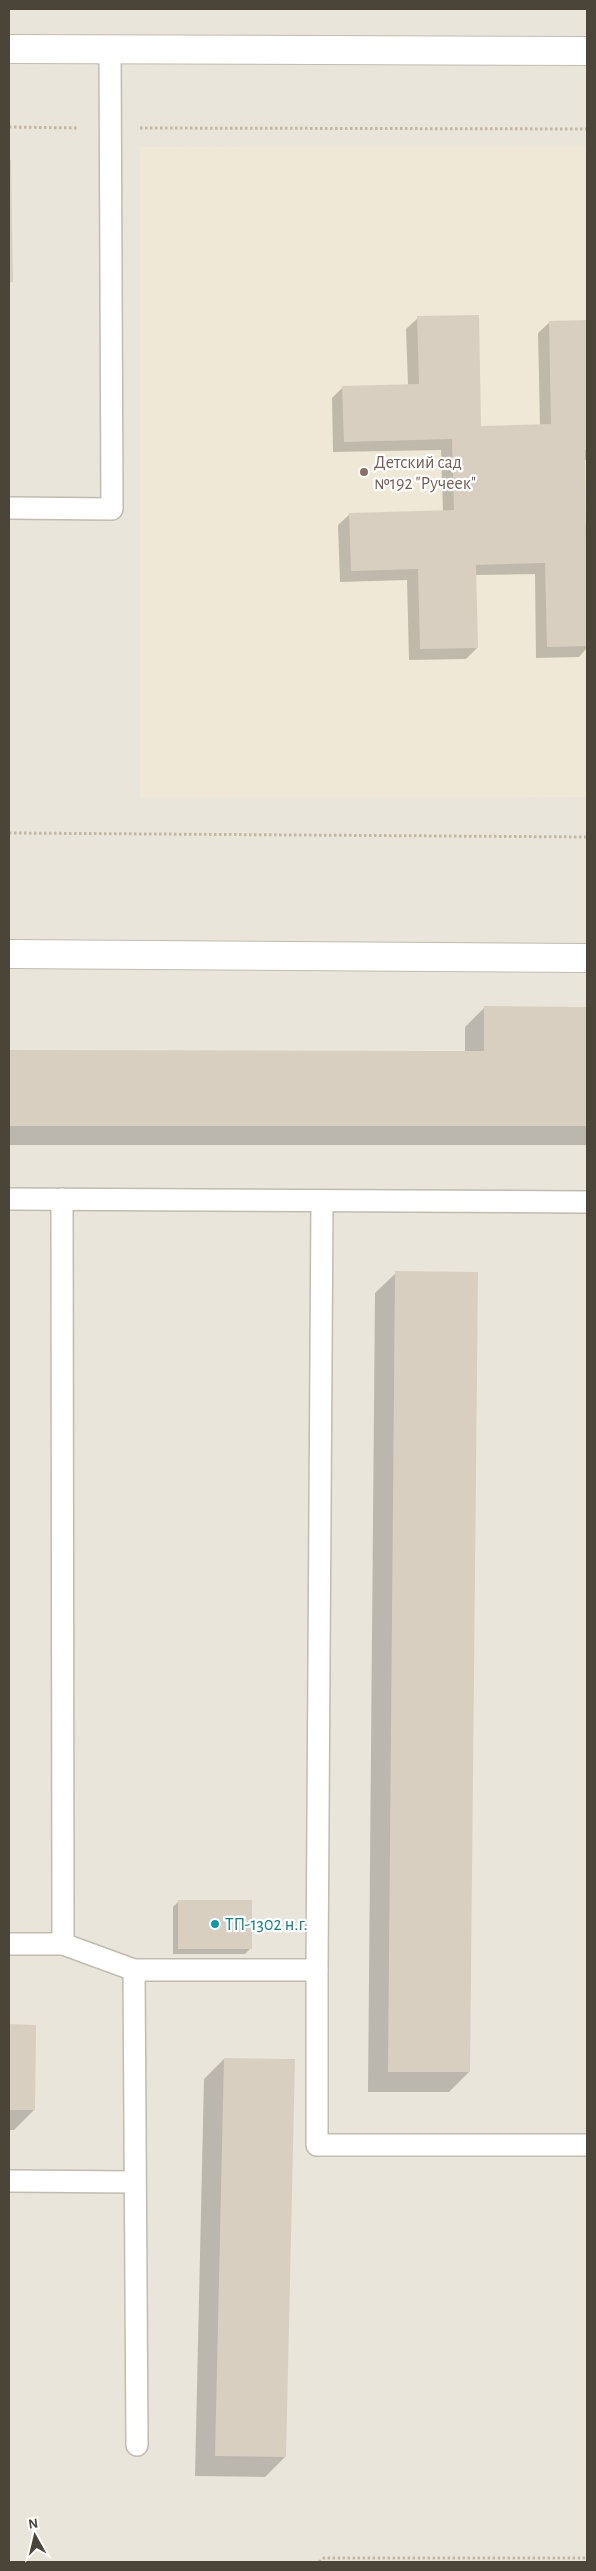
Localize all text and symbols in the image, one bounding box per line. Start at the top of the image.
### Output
place label: Детский сад №192 "Ручеек" [374,454,476,493]
marker: Детский сад №192 "Ручеек" [358,466,370,478]
place label: ТП-1302 н.г. [225,1916,308,1934]
marker: ТП-1302 н.г. [209,1918,221,1930]
north arrow [10,2511,60,2561]
text: N [28,2517,39,2532]

